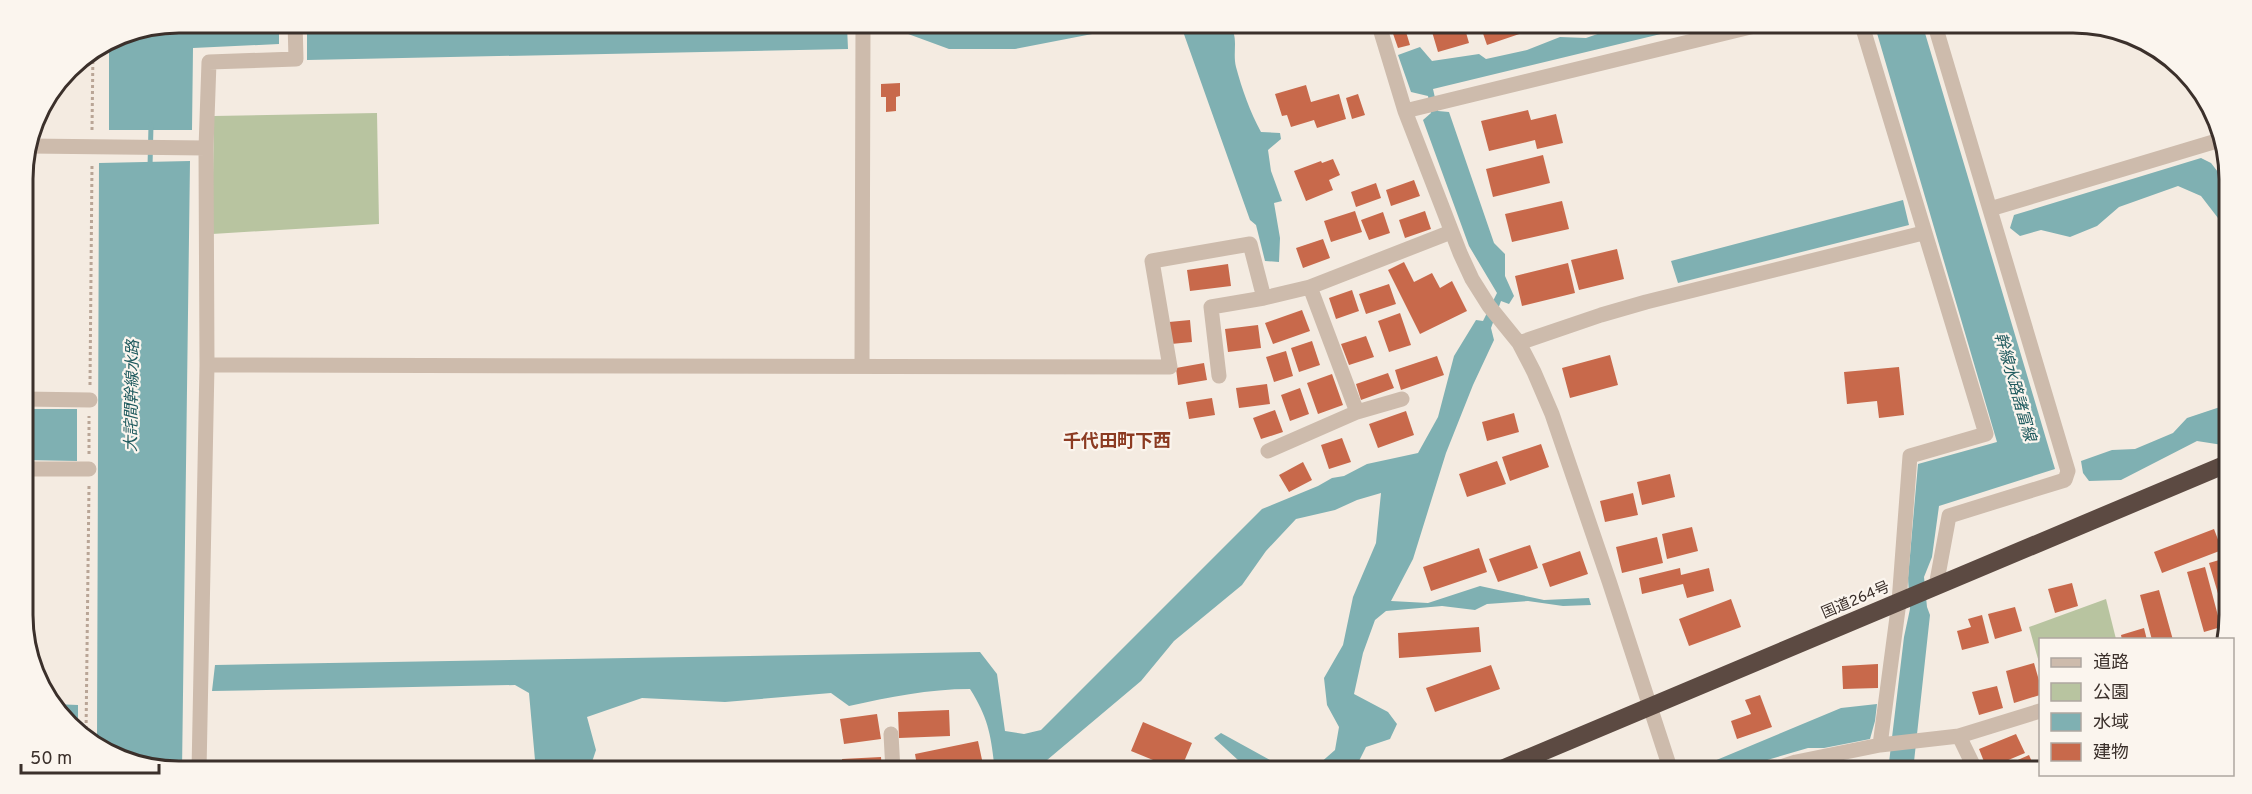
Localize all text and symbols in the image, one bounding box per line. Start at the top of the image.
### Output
water label: 幹線水路諸富線 [1989,330,2040,446]
water label: 大詫間幹線水路 [122,338,144,452]
district label: 千代田町下西 [1063,431,1171,454]
street label: 国道264号 [1819,578,1893,624]
legend [2039,638,2234,776]
text: 道路 [2093,652,2129,675]
text: 公園 [2093,682,2129,705]
text: 水域 [2093,712,2129,735]
scale bar [21,737,159,775]
text: 建物 [2093,742,2129,765]
text: 50 m [30,748,72,771]

